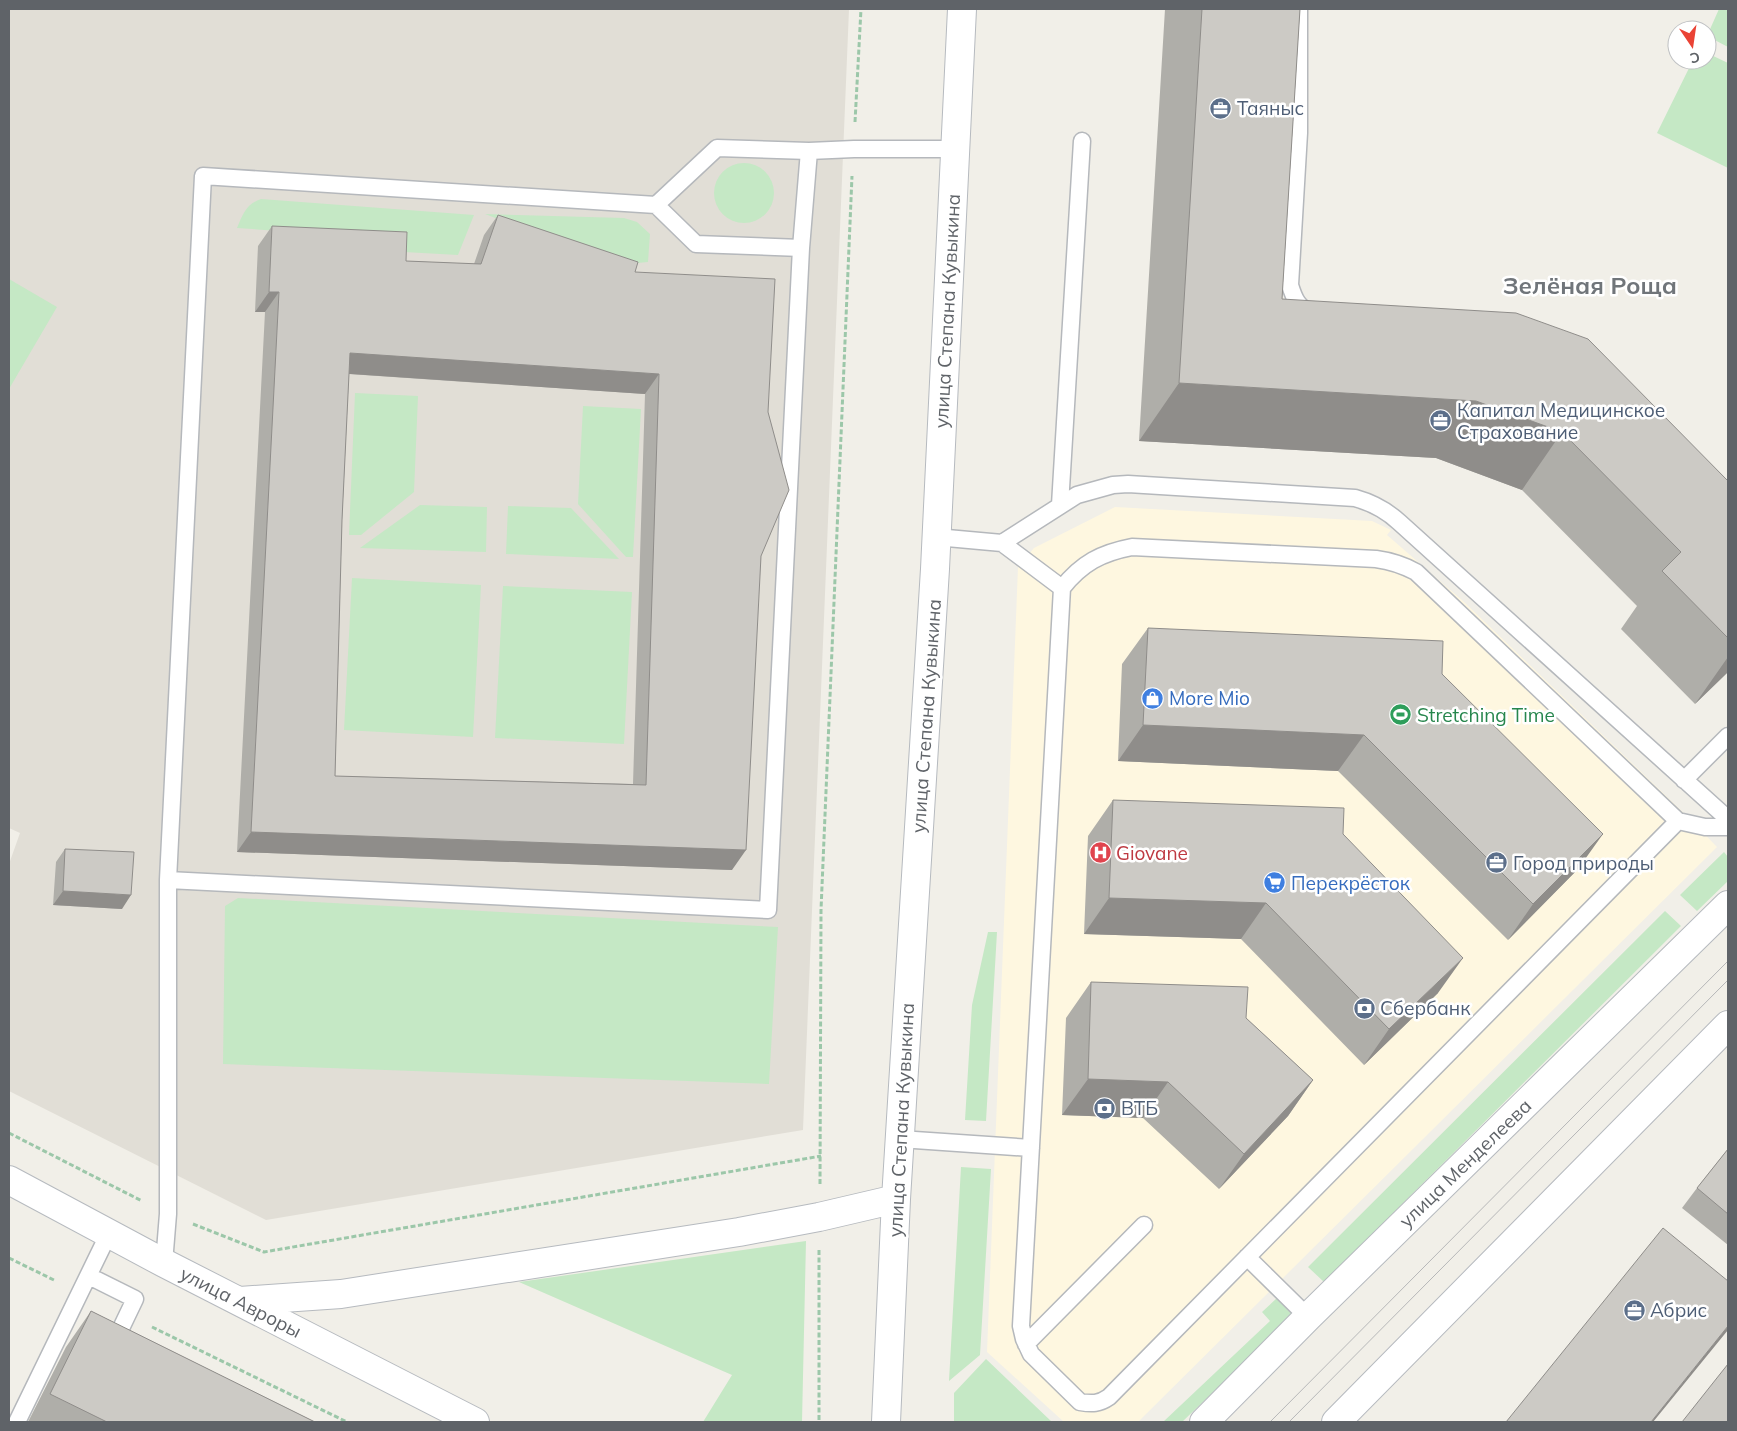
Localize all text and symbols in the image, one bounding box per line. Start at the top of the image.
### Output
north arrow [1667,20,1717,70]
text: С [1688,48,1702,68]
office icon: Таяныс [1209,96,1233,120]
place label: Таяныс [1237,96,1304,120]
street label: улица Степана Кувыкина [929,193,965,429]
district label: Зелёная Роща [1503,270,1677,300]
place label: Капитал Медицинское Страхование [1457,398,1665,444]
office icon: Капитал Медицинское Страхование [1429,409,1453,433]
street label: улица Степана Кувыкина [906,598,946,834]
shop icon: More Mio [1141,686,1165,710]
place label: More Mio [1169,686,1250,710]
sports icon: Stretching Time [1389,703,1413,727]
place label: Stretching Time [1417,703,1555,727]
hospital icon: Giovane [1088,841,1112,865]
place label: Giovane [1116,841,1188,865]
office icon: Город природы [1485,851,1509,875]
place label: Город природы [1513,851,1654,875]
supermarket icon: Перекрёсток [1263,871,1287,895]
place label: Перекрёсток [1291,871,1411,895]
bank icon: Сбербанк [1352,996,1376,1020]
place label: Сбербанк [1380,996,1471,1020]
street label: улица Степана Кувыкина [883,1002,919,1238]
street label: улица Менделеева [1394,1094,1536,1232]
bank icon: ВТБ [1093,1096,1117,1120]
place label: ВТБ [1121,1096,1158,1120]
street label: улица Авроры [176,1261,306,1343]
office icon: Абрис [1622,1298,1646,1322]
place label: Абрис [1650,1298,1707,1322]

